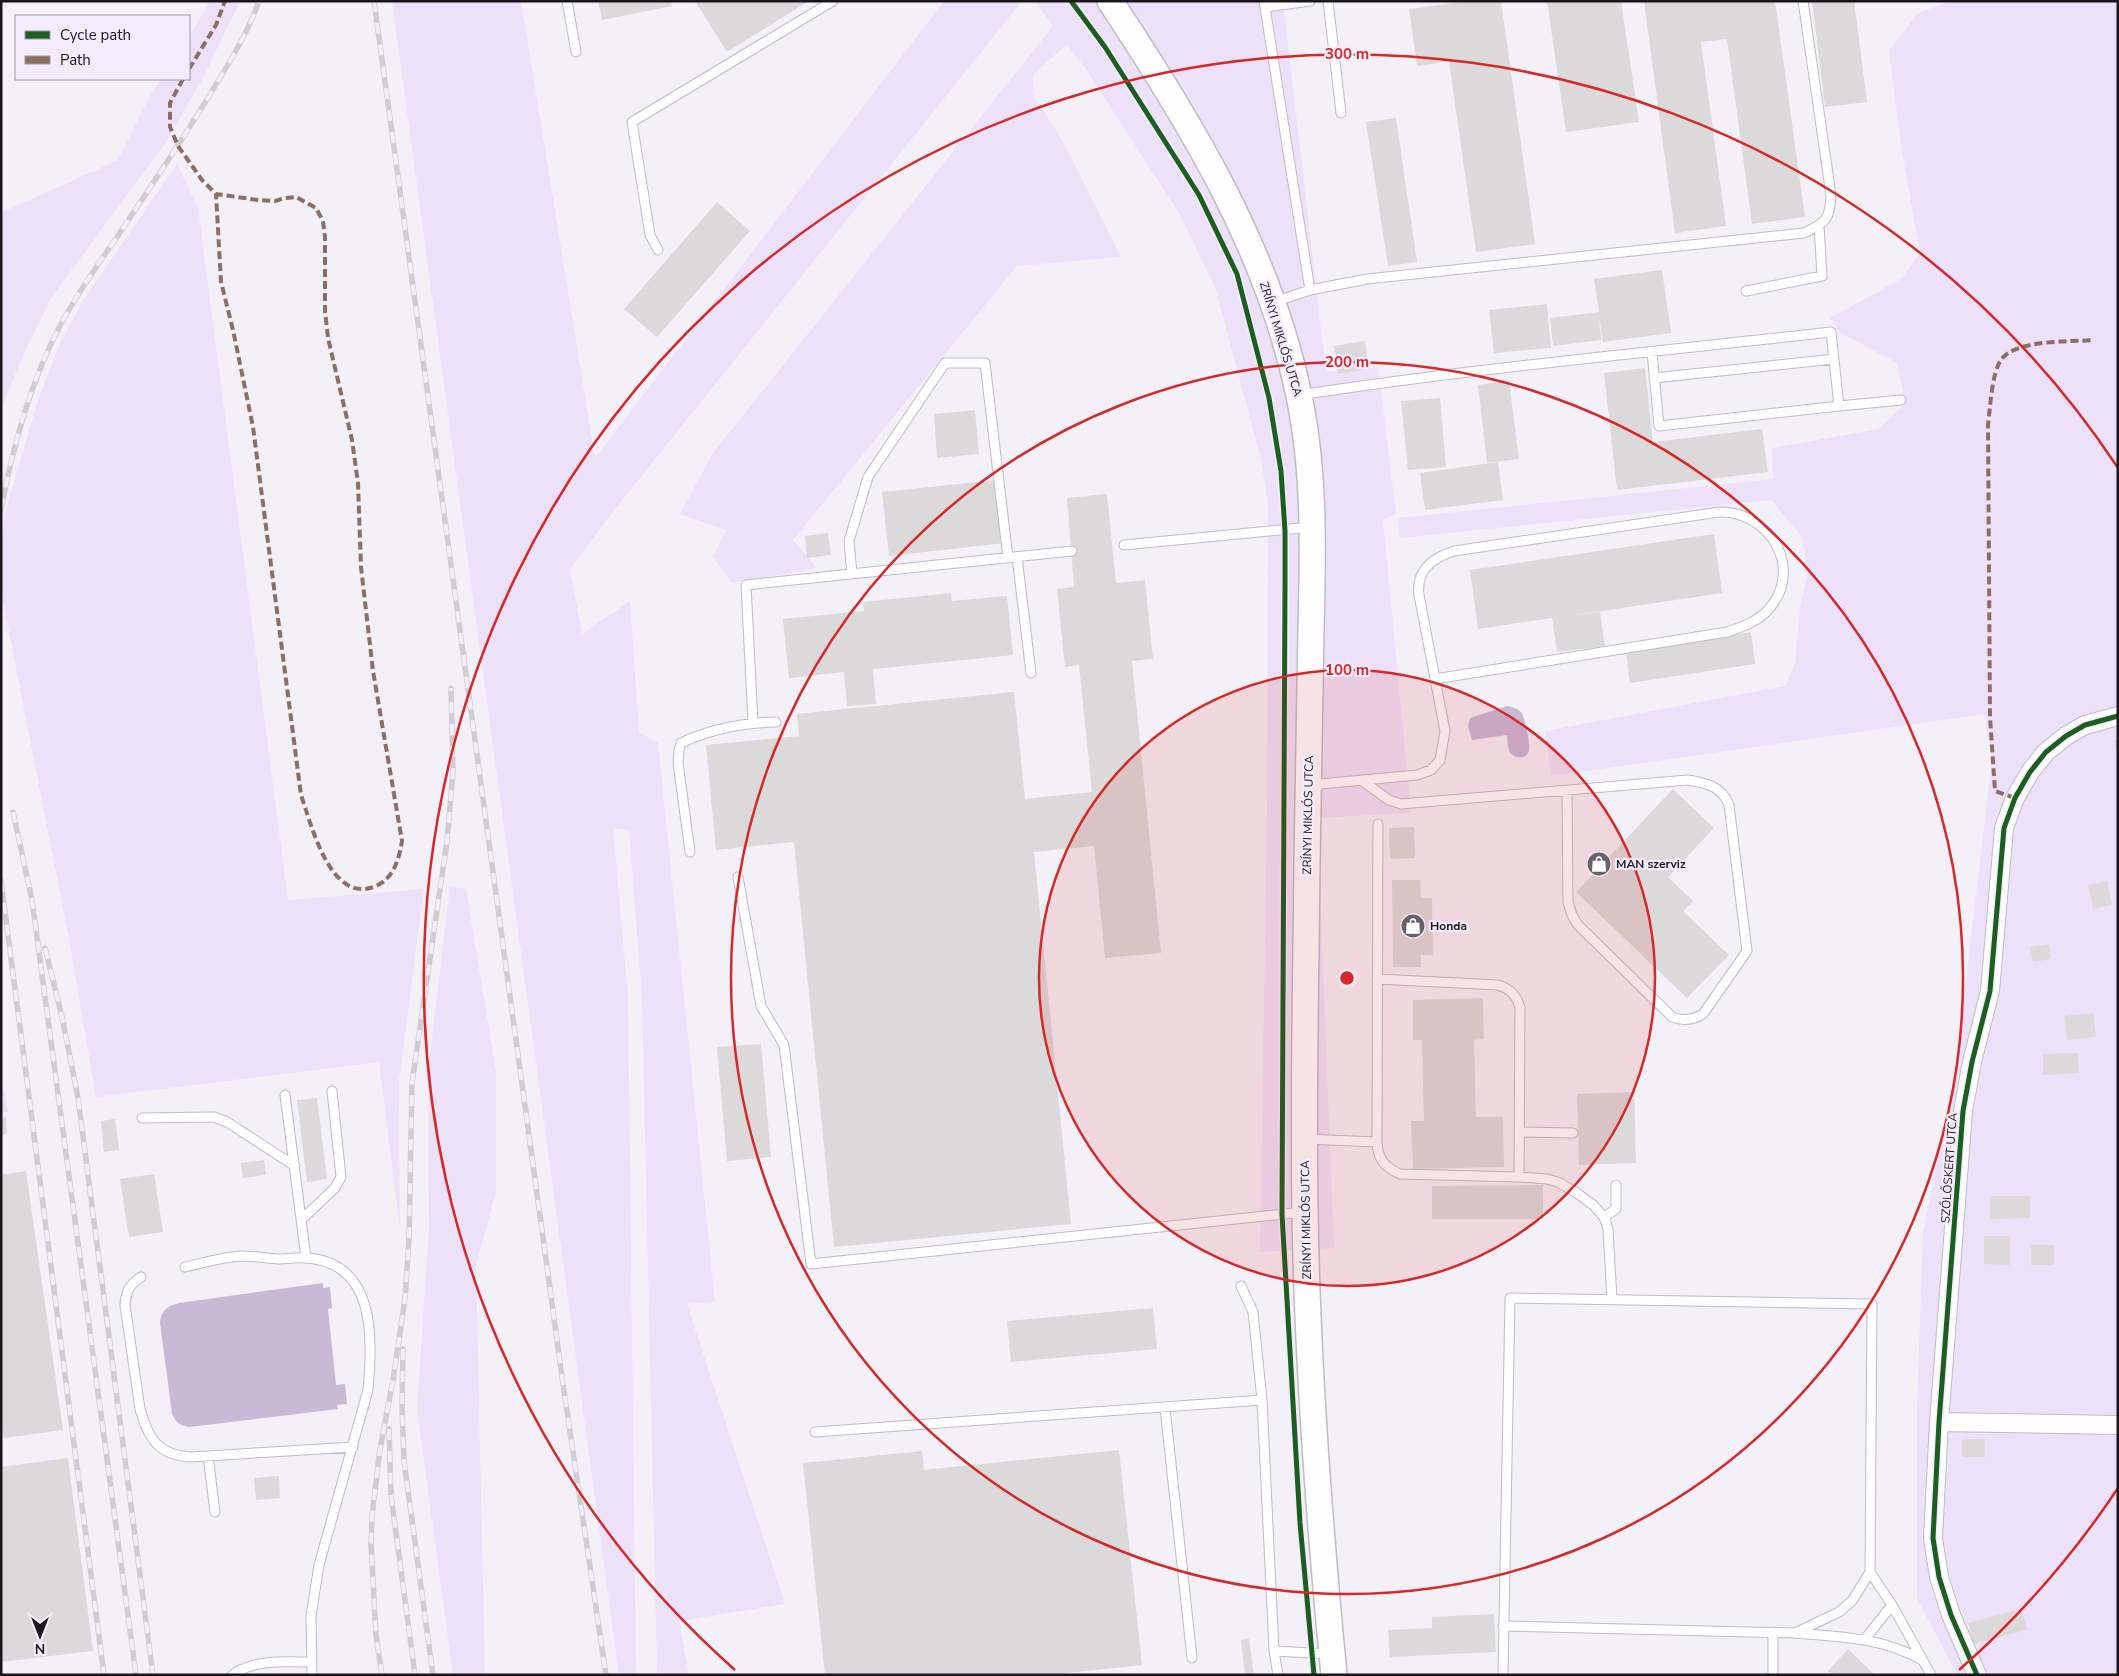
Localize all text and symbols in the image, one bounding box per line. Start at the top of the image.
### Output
legend [15,15,190,80]
text: Cycle path [60,25,131,45]
text: 300 m [1325,44,1369,64]
text: Path [60,50,91,70]
street label: ZRÍNYI MIKLÓS UTCA [1256,280,1306,399]
text: 200 m [1325,352,1369,372]
text: 100 m [1325,660,1369,680]
street label: ZRÍNYI MIKLÓS UTCA [1299,755,1317,875]
shop icon: MAN szerviz [1586,851,1612,877]
place label: MAN szerviz [1616,856,1686,872]
shop icon: Honda [1400,913,1426,939]
place label: Honda [1430,918,1467,934]
centre of rings [1338,969,1356,987]
street label: SZŐLŐSKERT UTCA [1937,1112,1961,1224]
street label: ZRÍNYI MIKLÓS UTCA [1297,1160,1315,1280]
north arrow [15,1611,65,1661]
text: N [35,1639,45,1658]

